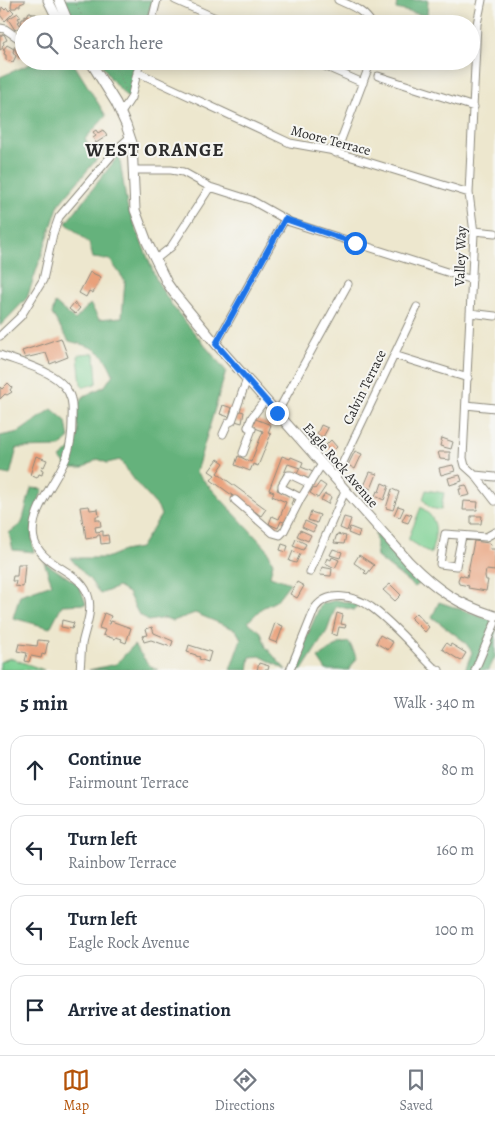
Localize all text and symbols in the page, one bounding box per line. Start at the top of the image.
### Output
search box [15,15,480,70]
icon: search [33,29,61,57]
text: Search here [73,30,163,56]
street label: Moore Terrace [289,121,373,160]
district label: WEST ORANGE [84,137,225,163]
street label: Valley Way [450,225,471,288]
route start [344,232,367,255]
street label: Calvin Terrace [338,346,391,428]
route end [266,402,289,425]
street label: Eagle Rock Avenue [299,419,383,512]
text: 5 min [20,689,68,717]
text: Walk · 340 m [394,692,475,714]
text: Continue [68,746,142,772]
icon: ahead [21,756,49,784]
text: 80 m [441,759,474,781]
text: Fairmount Terrace [68,772,189,794]
text: Turn left [68,826,137,852]
icon: left [21,836,49,864]
text: 160 m [436,839,474,861]
text: Rainbow Terrace [68,852,177,874]
text: Turn left [68,906,137,932]
icon: left [21,916,49,944]
text: 100 m [435,919,474,941]
text: Eagle Rock Avenue [68,932,190,954]
icon: arrive [21,996,49,1024]
text: Arrive at destination [68,997,231,1023]
tab: Map [62,1066,90,1115]
tab: Directions [215,1066,275,1115]
tab: Saved [400,1066,433,1115]

